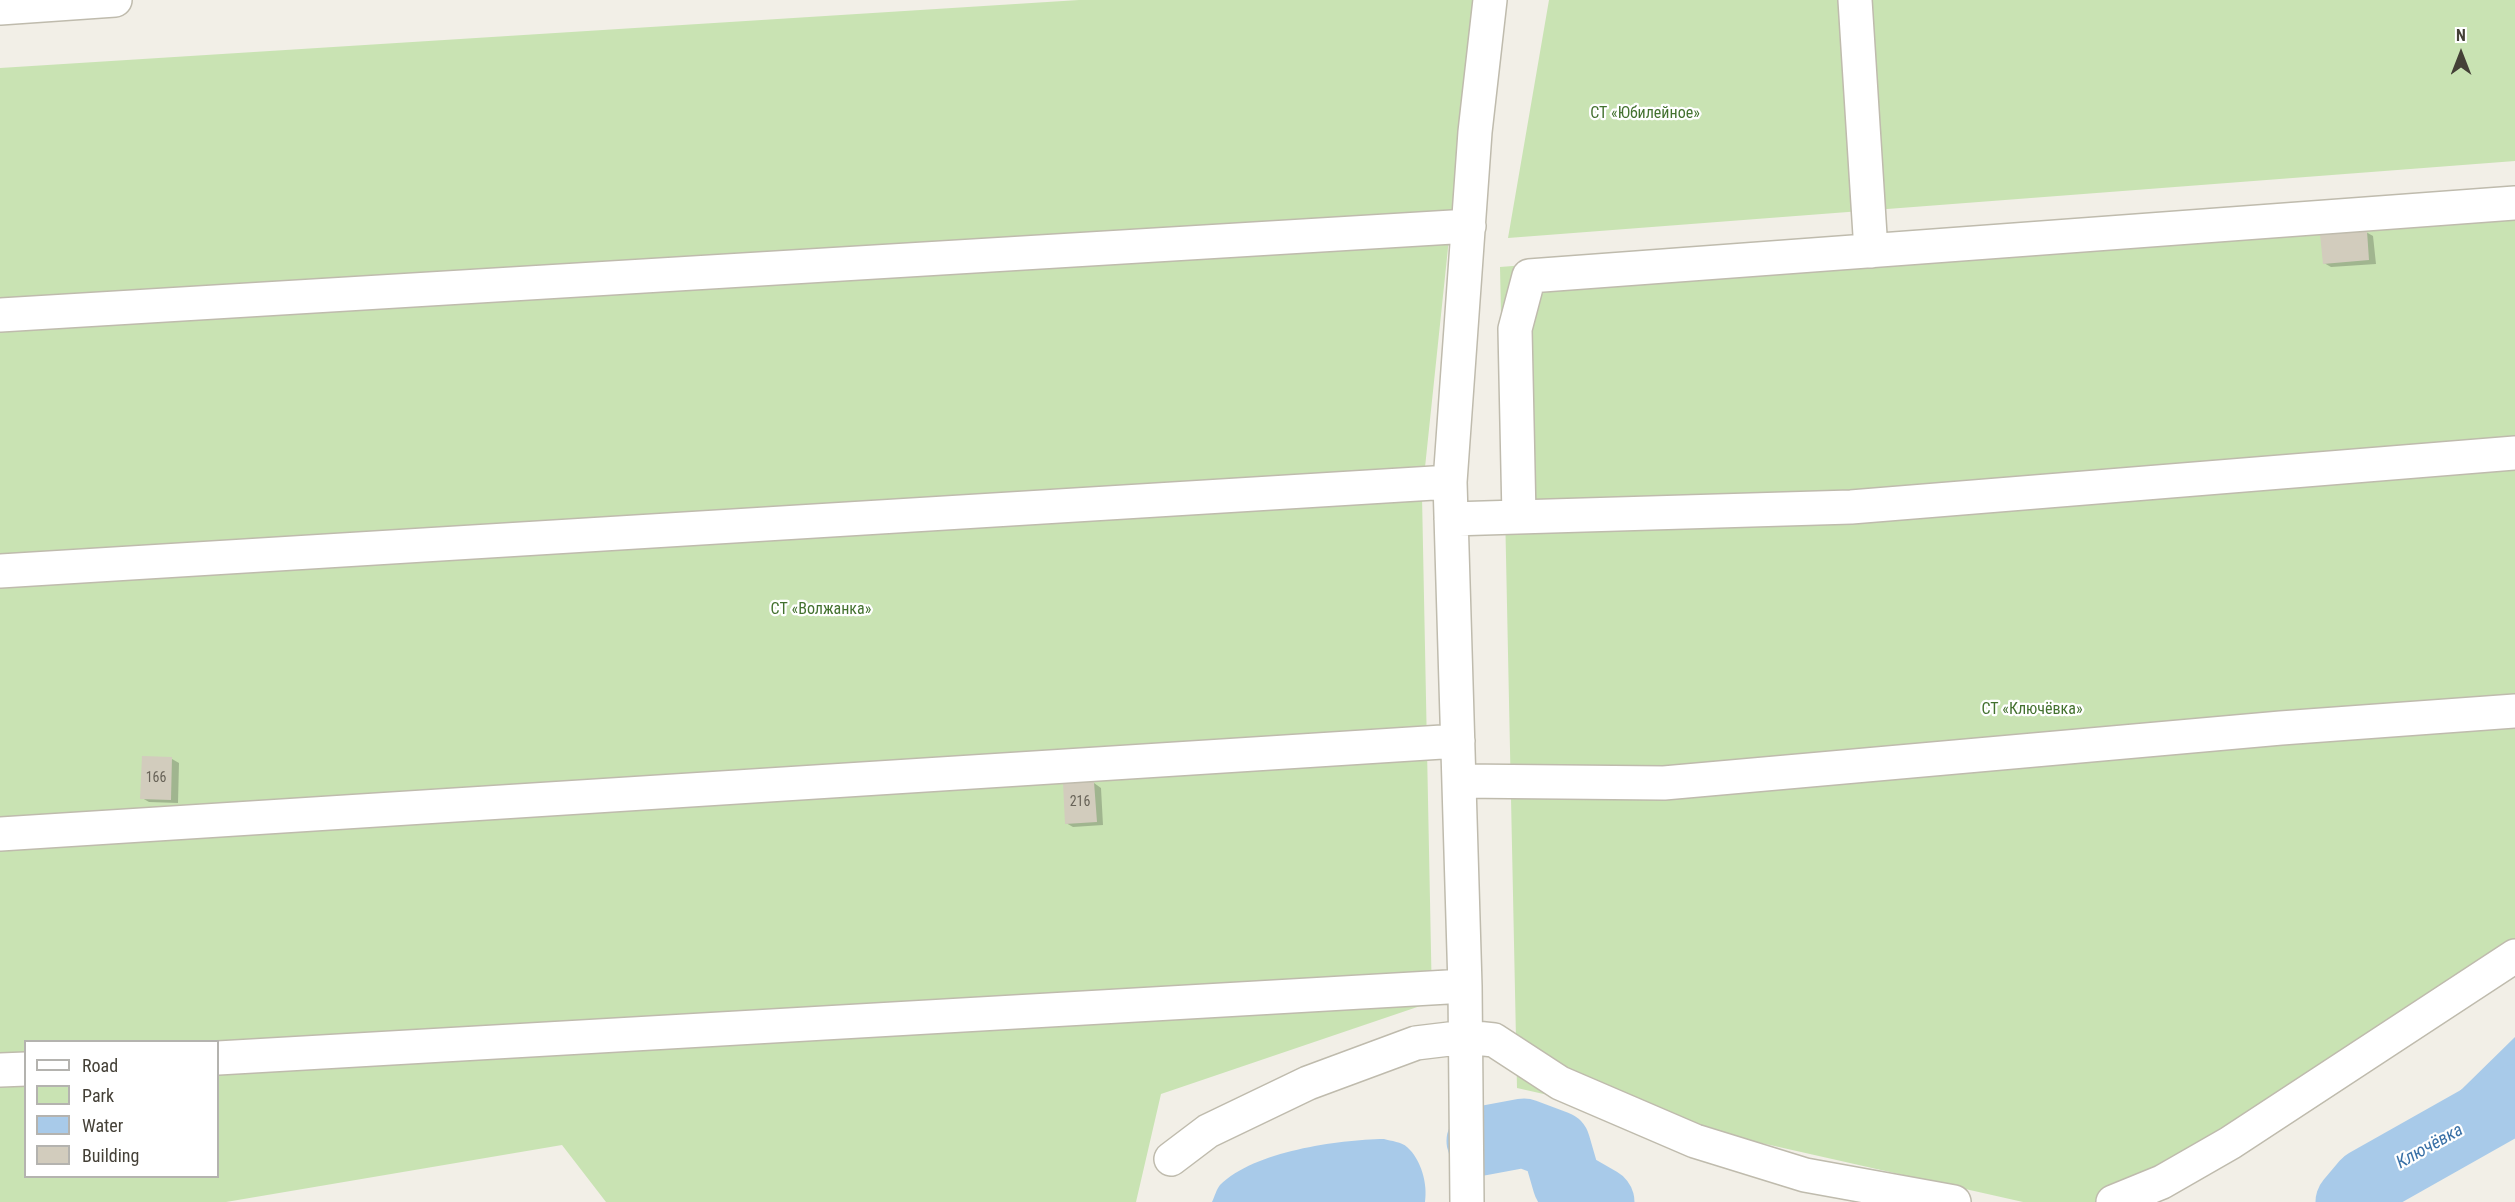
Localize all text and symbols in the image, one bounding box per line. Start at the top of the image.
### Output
north arrow [2431,24,2491,84]
text: N [2456,26,2466,45]
park label: СТ «Юбилейное» [1590,104,1700,124]
park label: СТ «Волжанка» [771,600,871,620]
park label: СТ «Ключёвка» [1981,700,2083,720]
house number: 166 [146,770,166,786]
house number: 216 [1070,794,1090,810]
legend [24,1040,219,1178]
text: Road [82,1055,118,1076]
text: Park [82,1085,114,1106]
text: Water [82,1115,123,1136]
water label: Ключёвка [2393,1120,2467,1174]
text: Building [82,1145,139,1166]

